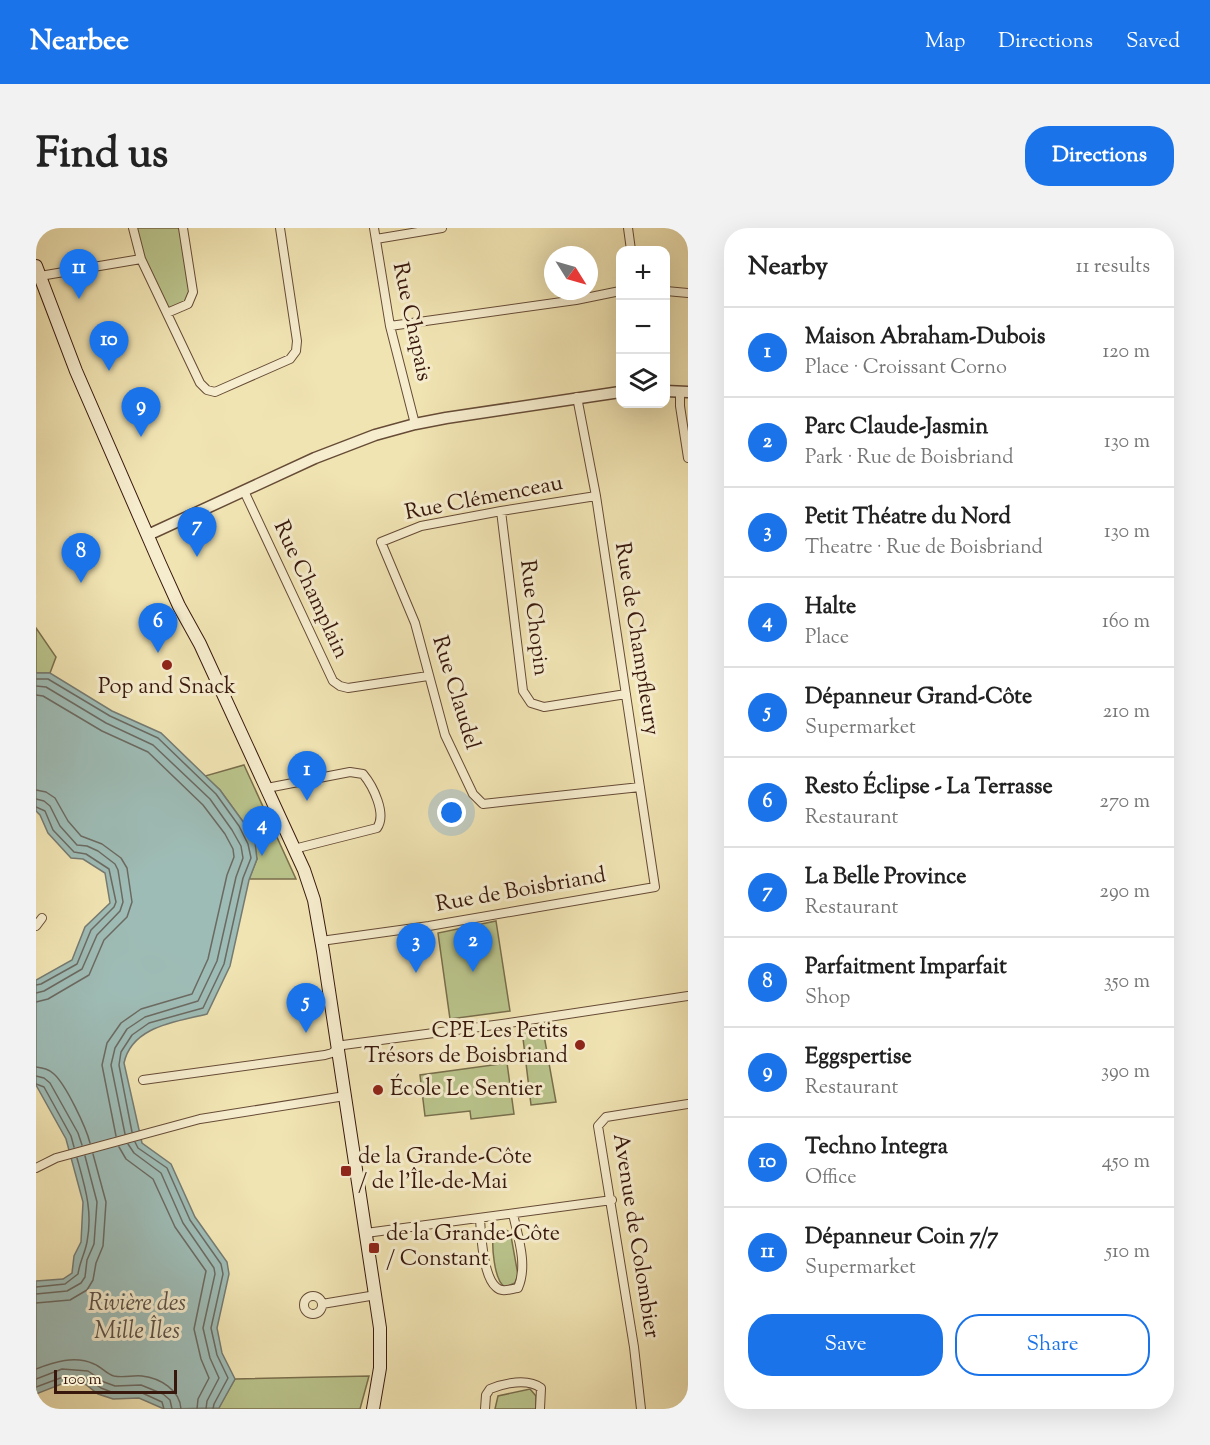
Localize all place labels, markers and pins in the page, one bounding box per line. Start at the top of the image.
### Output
pin: 11 [60,250,99,299]
pin: 10 [90,322,128,371]
pin: 9 [122,388,160,437]
pin: 7 [178,508,216,557]
pin: 8 [62,534,100,583]
pin: 6 [138,604,178,653]
marker: Pop and Snack [160,658,174,672]
place label: Pop and Snack [98,672,236,704]
pin: 1 [288,752,326,801]
pin: 4 [242,806,282,856]
pin: 2 [454,922,492,972]
pin: 3 [396,924,436,973]
pin: 5 [286,984,326,1033]
place label: CPE Les Petits Trésors de Boisbriand [364,1016,568,1073]
marker: CPE Les Petits Trésors de Boisbriand [573,1038,587,1052]
place label: École Le Sentier [390,1073,543,1106]
marker: École Le Sentier [371,1083,385,1097]
place label: de la Grande-Côte / de l'Île-de-Mai [358,1142,532,1199]
marker: de la Grande-Côte / de l'Île-de-Mai [339,1164,353,1178]
place label: de la Grande-Côte / Constant [386,1219,560,1276]
marker: de la Grande-Côte / Constant [367,1241,381,1255]

